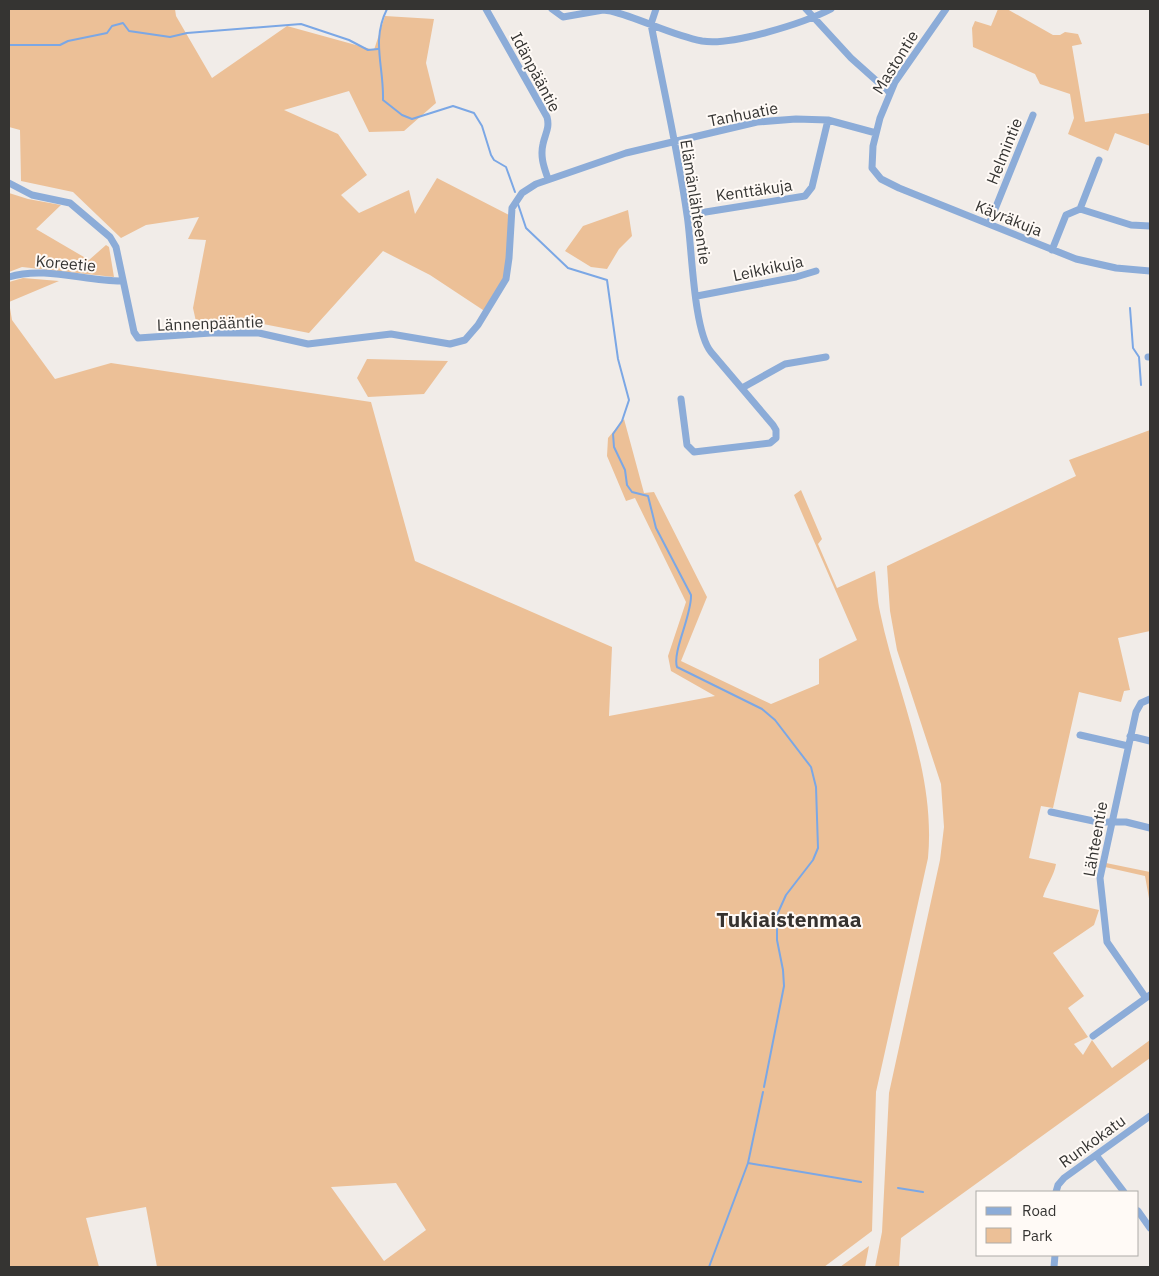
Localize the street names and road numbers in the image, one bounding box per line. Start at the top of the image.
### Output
street label: Mastontie [868,26,922,97]
street label: Idänpääntie [507,29,565,115]
street label: Tanhuatie [706,97,780,131]
street label: Helmintie [982,115,1026,187]
street label: Elämänlähteentie [676,138,716,266]
street label: Kenttäkuja [714,175,794,205]
street label: Käyräkuja [973,196,1046,241]
street label: Koreetie [35,250,97,276]
street label: Leikkikuja [731,251,805,285]
street label: Lännenpääntie [156,311,264,335]
street label: Lähteentie [1079,800,1112,878]
street label: Runkokatu [1055,1110,1129,1172]

